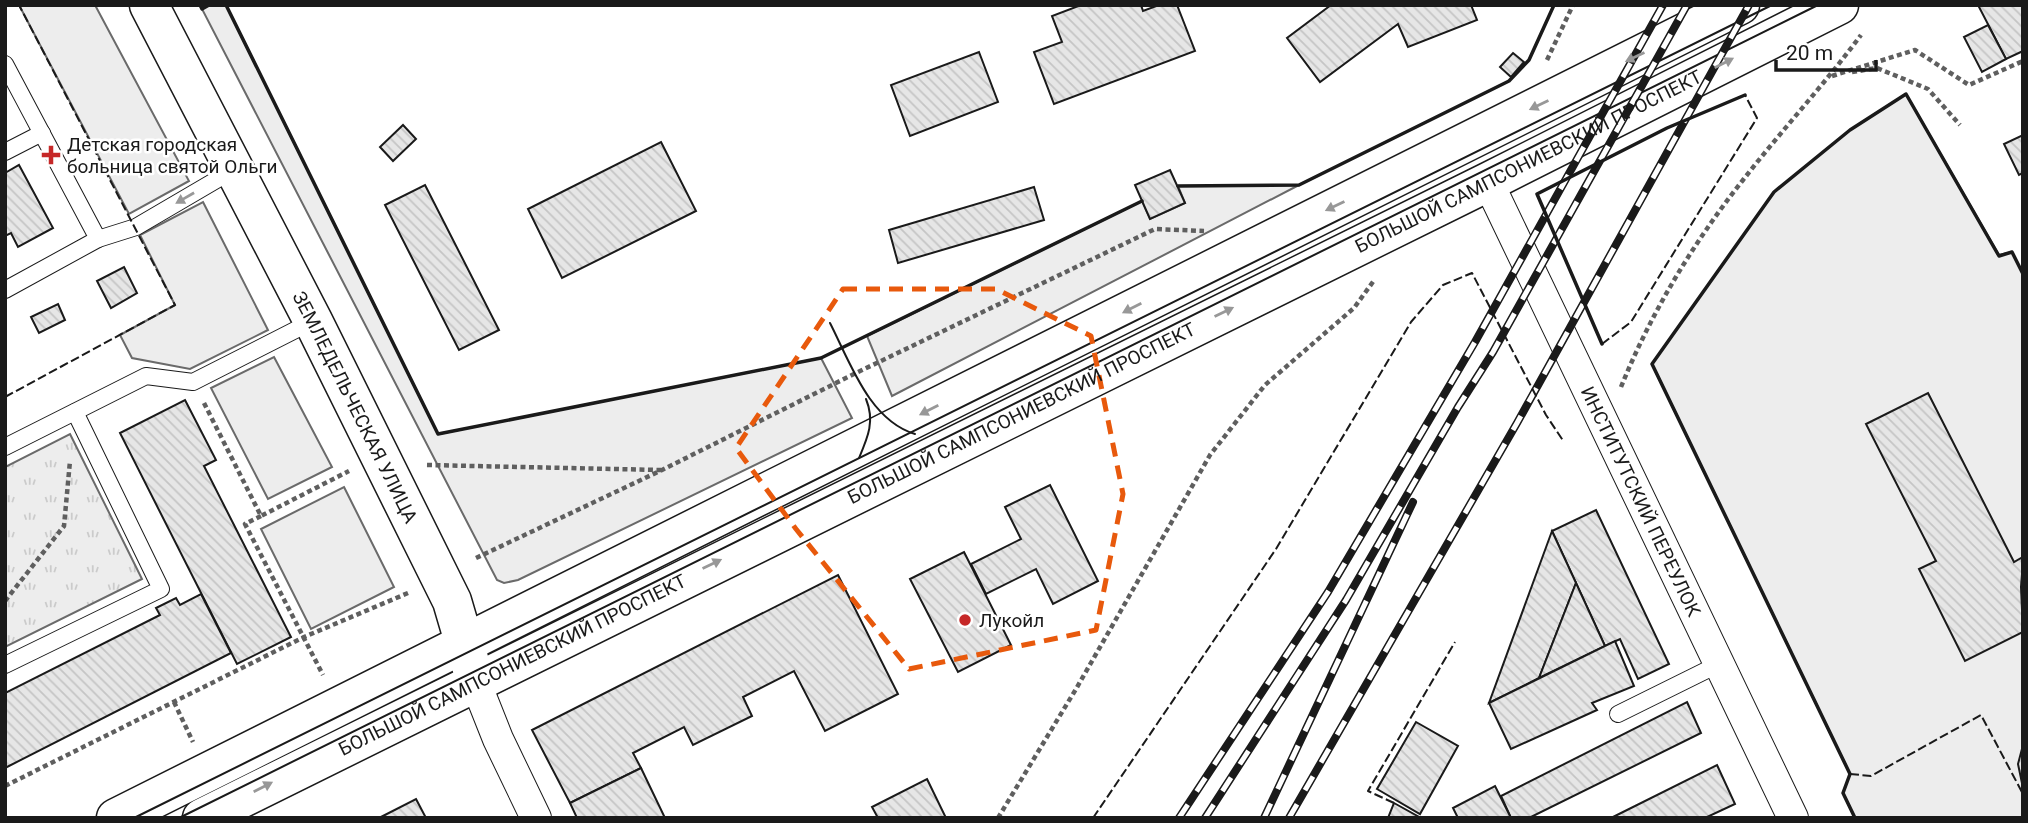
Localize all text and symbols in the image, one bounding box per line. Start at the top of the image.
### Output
scale bar [1776,28,1876,72]
text: 20 m [1786,41,1833,65]
one-way arrow [1625,52,1645,63]
one-way arrow [1714,58,1734,69]
street label: БОЛЬШОЙ САМПСОНИЕВСКИЙ ПРОСПЕКТ [1351,65,1706,258]
one-way arrow [1529,100,1549,111]
place label: Детская городская больница святой Ольги [67,133,278,178]
marker: Детская городская больница святой Ольги [41,145,61,165]
one-way arrow [176,192,195,204]
one-way arrow [1325,201,1345,212]
street label: ЗЕМЛЕДЕЛЬЧЕСКАЯ УЛИЦА [288,288,423,527]
one-way arrow [1122,302,1142,313]
one-way arrow [1214,307,1234,318]
street label: БОЛЬШОЙ САМПСОНИЕВСКИЙ ПРОСПЕКТ [844,318,1199,509]
street label: ИНСТИТУТСКИЙ ПЕРЕУЛОК [1576,383,1706,621]
one-way arrow [918,404,938,416]
one-way arrow [702,559,722,570]
street label: БОЛЬШОЙ САМПСОНИЕВСКИЙ ПРОСПЕКТ [335,569,690,761]
place label: Лукойл [979,609,1044,632]
marker: Лукойл [957,612,973,628]
one-way arrow [253,782,273,793]

